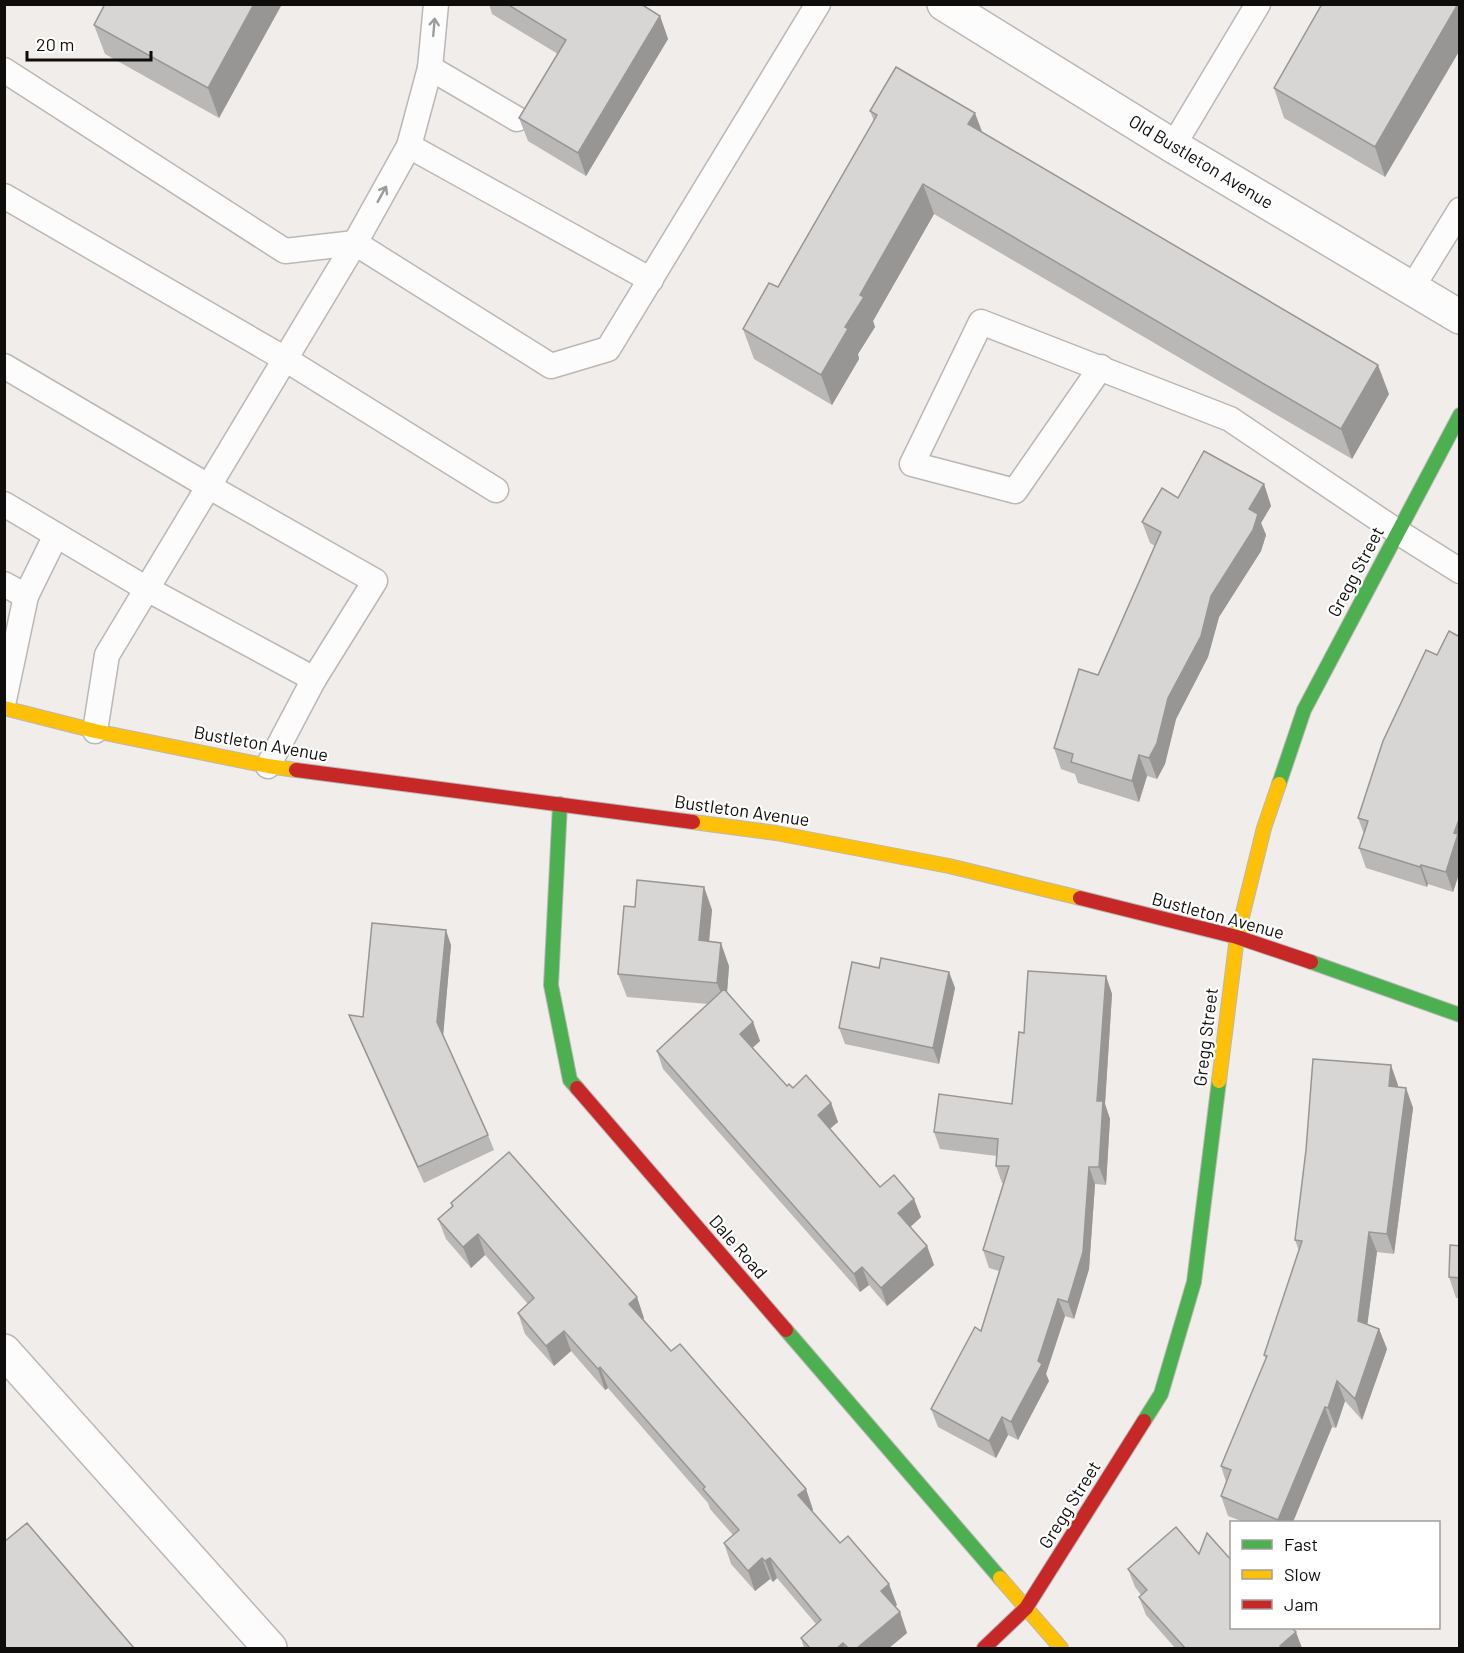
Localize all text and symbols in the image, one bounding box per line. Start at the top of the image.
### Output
one-way arrow [429,18,440,38]
scale bar [27,24,152,62]
text: 20 m [36,33,74,55]
street label: Old Bustleton Avenue [1125,109,1278,213]
one-way arrow [376,186,388,203]
street label: Gregg Street [1322,523,1388,620]
street label: Bustleton Avenue [192,720,330,766]
street label: Bustleton Avenue [673,790,811,830]
street label: Bustleton Avenue [1150,887,1287,943]
street label: Gregg Street [1188,986,1222,1087]
street label: Dale Road [705,1210,772,1283]
street label: Gregg Street [1034,1457,1105,1552]
legend [1230,1521,1440,1629]
text: Fast [1284,1533,1318,1555]
text: Slow [1284,1563,1321,1585]
text: Jam [1284,1593,1318,1615]

